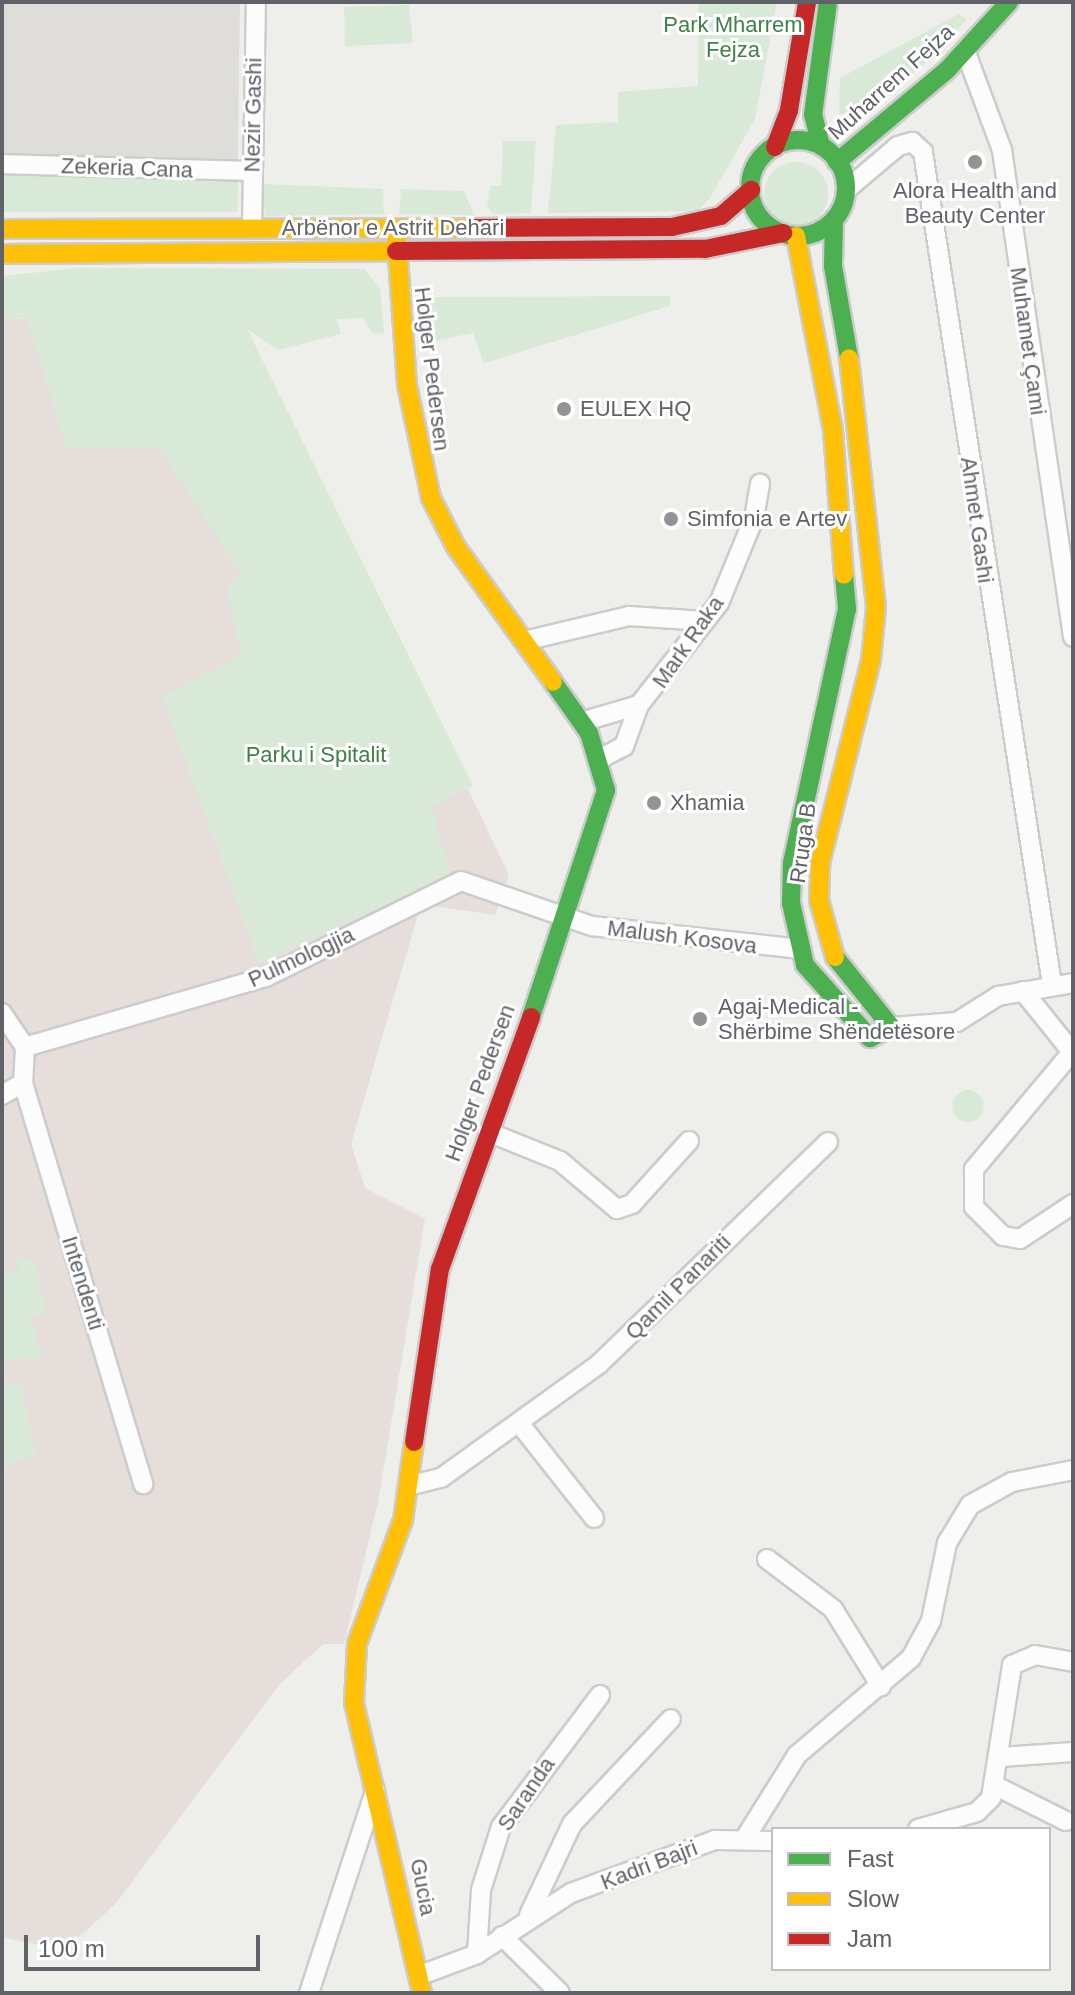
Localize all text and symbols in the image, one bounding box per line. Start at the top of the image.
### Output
park label: Park Mharrem Fejza [663,11,803,62]
street label: Muharrem Fejza [823,19,959,145]
street label: Nezir Gashi [239,57,267,173]
marker: Alora Health and Beauty Center [964,151,986,173]
street label: Zekeria Cana [61,153,193,183]
place label: Alora Health and Beauty Center [893,177,1057,228]
street label: Arbënor e Astrit Dehari [281,215,505,241]
street label: Muhamet Çami [1005,265,1051,417]
street label: Holger Pedersen [409,285,455,453]
place label: EULEX HQ [580,396,691,422]
marker: EULEX HQ [555,400,573,418]
street label: Ahmet Gashi [955,455,999,585]
place label: Simfonia e Artev [687,506,848,532]
marker: Simfonia e Artev [662,510,680,528]
street label: Mark Raka [647,591,729,693]
park label: Parku i Spitalit [246,742,386,768]
place label: Xhamia [670,790,745,816]
marker: Xhamia [645,794,663,812]
street label: Rruga B [784,801,822,885]
street label: Malush Kosova [606,915,758,959]
street label: Pulmologjia [244,921,358,993]
place label: Agaj-Medical - Shërbime Shëndetësore [718,993,955,1044]
street label: Holger Pedersen [439,1001,521,1165]
marker: Agaj-Medical - Shërbime Shëndetësore [689,1008,711,1030]
street label: Qamil Panariti [620,1229,736,1345]
street label: Intendenti [56,1233,110,1333]
street label: Saranda [492,1752,560,1836]
legend [771,1827,1051,1971]
street label: Kadri Bajri [597,1834,701,1896]
text: Fast [847,1845,894,1872]
street label: Gucia [405,1856,441,1918]
text: Slow [847,1885,899,1912]
scale bar [28,1919,264,1969]
text: Jam [847,1925,892,1952]
text: 100 m [38,1935,105,1962]

